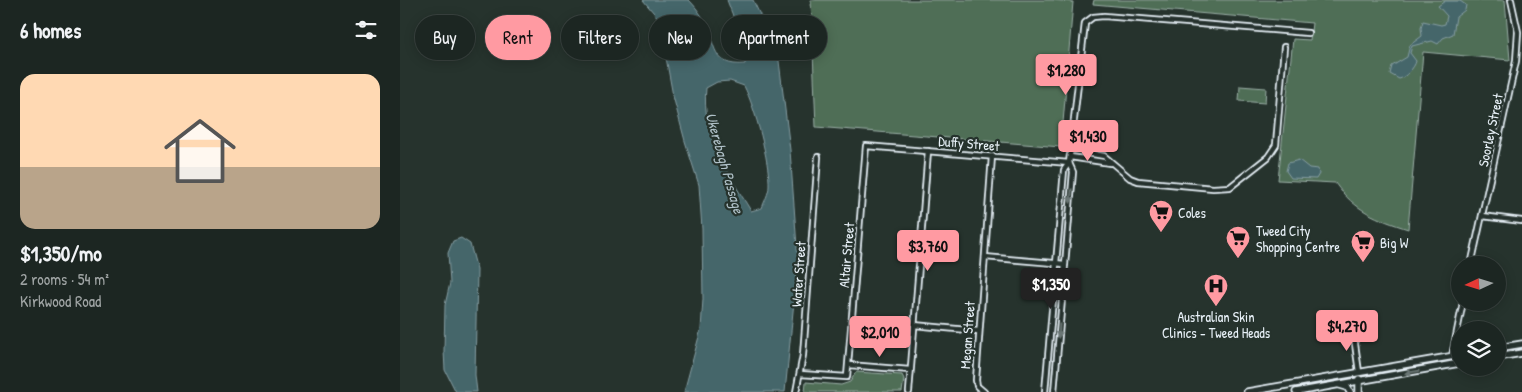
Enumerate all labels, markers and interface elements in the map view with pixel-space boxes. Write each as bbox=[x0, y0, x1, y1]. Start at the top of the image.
chip: Buy bbox=[415, 15, 475, 60]
chip: Rent bbox=[485, 15, 551, 60]
chip: Filters bbox=[561, 15, 639, 60]
chip: New bbox=[649, 15, 711, 60]
chip: Apartment bbox=[721, 15, 827, 60]
text: 6 homes bbox=[20, 16, 81, 45]
icon: filters bbox=[352, 16, 380, 44]
pin: $1,280 bbox=[1025, 54, 1107, 96]
text: $1,280 bbox=[1047, 59, 1085, 81]
street label: Soorley Street bbox=[1473, 92, 1508, 168]
icon: home bbox=[155, 106, 245, 196]
water label: Ukerebagh Passage bbox=[701, 110, 750, 217]
pin: $1,430 bbox=[1047, 120, 1129, 162]
text: $1,430 bbox=[1069, 125, 1107, 147]
street label: Duffy Street bbox=[938, 131, 1001, 156]
one-way arrow bbox=[1067, 188, 1075, 204]
supermarket icon: Coles bbox=[1148, 199, 1174, 233]
place label: Coles bbox=[1178, 203, 1206, 222]
place label: Tweed City Shopping Centre bbox=[1256, 221, 1341, 257]
street label: Altair Street bbox=[834, 222, 858, 288]
supermarket icon: Tweed City Shopping Centre bbox=[1225, 225, 1251, 259]
supermarket icon: Big W bbox=[1350, 229, 1376, 263]
pin: $3,760 bbox=[887, 230, 969, 272]
place label: Big W bbox=[1380, 233, 1409, 253]
text: $3,760 bbox=[908, 235, 948, 257]
text: $1,350/mo bbox=[20, 239, 102, 268]
street label: Water Street bbox=[786, 240, 810, 307]
north arrow bbox=[1451, 256, 1506, 311]
map controls bbox=[1451, 256, 1506, 376]
text: 2 rooms · 54 m² bbox=[20, 268, 109, 290]
pin: $1,350 bbox=[1010, 268, 1092, 310]
text: $1,350 bbox=[1032, 273, 1070, 295]
hospital icon: Australian Skin Clinics - Tweed Heads bbox=[1203, 273, 1229, 307]
text: Kirkwood Road bbox=[20, 290, 101, 312]
street label: Megan Street bbox=[955, 300, 980, 370]
place label: Australian Skin Clinics - Tweed Heads bbox=[1162, 307, 1270, 342]
pin: $4,270 bbox=[1306, 310, 1388, 352]
text: $4,270 bbox=[1327, 315, 1367, 337]
pin: $2,010 bbox=[839, 316, 921, 358]
text: $2,010 bbox=[861, 321, 899, 343]
button: layers bbox=[1451, 321, 1506, 376]
one-way arrow bbox=[1055, 323, 1063, 339]
one-way arrow bbox=[1404, 368, 1420, 376]

